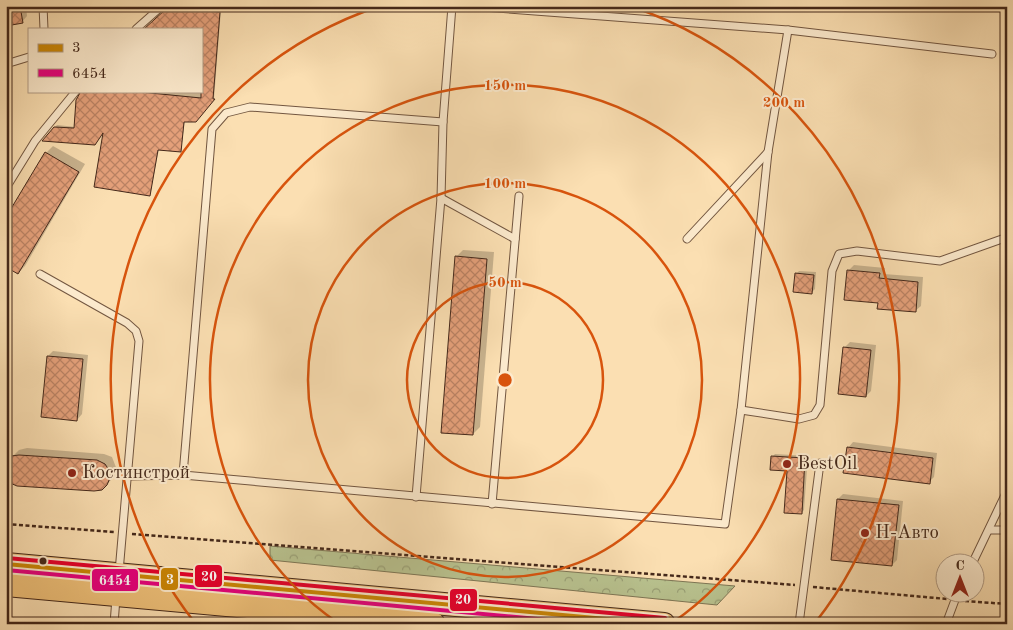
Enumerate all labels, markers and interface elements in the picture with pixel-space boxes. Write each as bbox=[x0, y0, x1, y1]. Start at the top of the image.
legend bbox=[28, 28, 202, 92]
text: 3 bbox=[72, 41, 81, 56]
text: 6454 bbox=[72, 67, 107, 82]
text: 150 m bbox=[484, 79, 526, 94]
text: 200 m bbox=[763, 96, 805, 111]
text: 100 m bbox=[484, 177, 526, 192]
text: 50 m bbox=[488, 276, 522, 291]
centre of rings bbox=[496, 371, 514, 389]
place label: BestOil bbox=[797, 455, 857, 474]
marker: BestOil bbox=[781, 458, 793, 470]
place label: Костинстрой bbox=[82, 464, 190, 483]
marker: Костинстрой bbox=[66, 467, 78, 479]
place label: Н-Авто bbox=[875, 524, 939, 543]
marker: Н-Авто bbox=[859, 527, 871, 539]
north arrow bbox=[936, 552, 986, 602]
unlabelled marker bbox=[38, 556, 48, 566]
text: С bbox=[955, 559, 965, 573]
line badge: 20 bbox=[194, 564, 223, 588]
line badge: 3 bbox=[160, 567, 179, 591]
line badge: 6454 bbox=[91, 568, 139, 592]
text: 20 bbox=[201, 570, 217, 584]
text: 3 bbox=[166, 573, 174, 587]
text: 6454 bbox=[99, 574, 131, 588]
line badge: 20 bbox=[449, 588, 478, 612]
text: 20 bbox=[455, 593, 471, 607]

